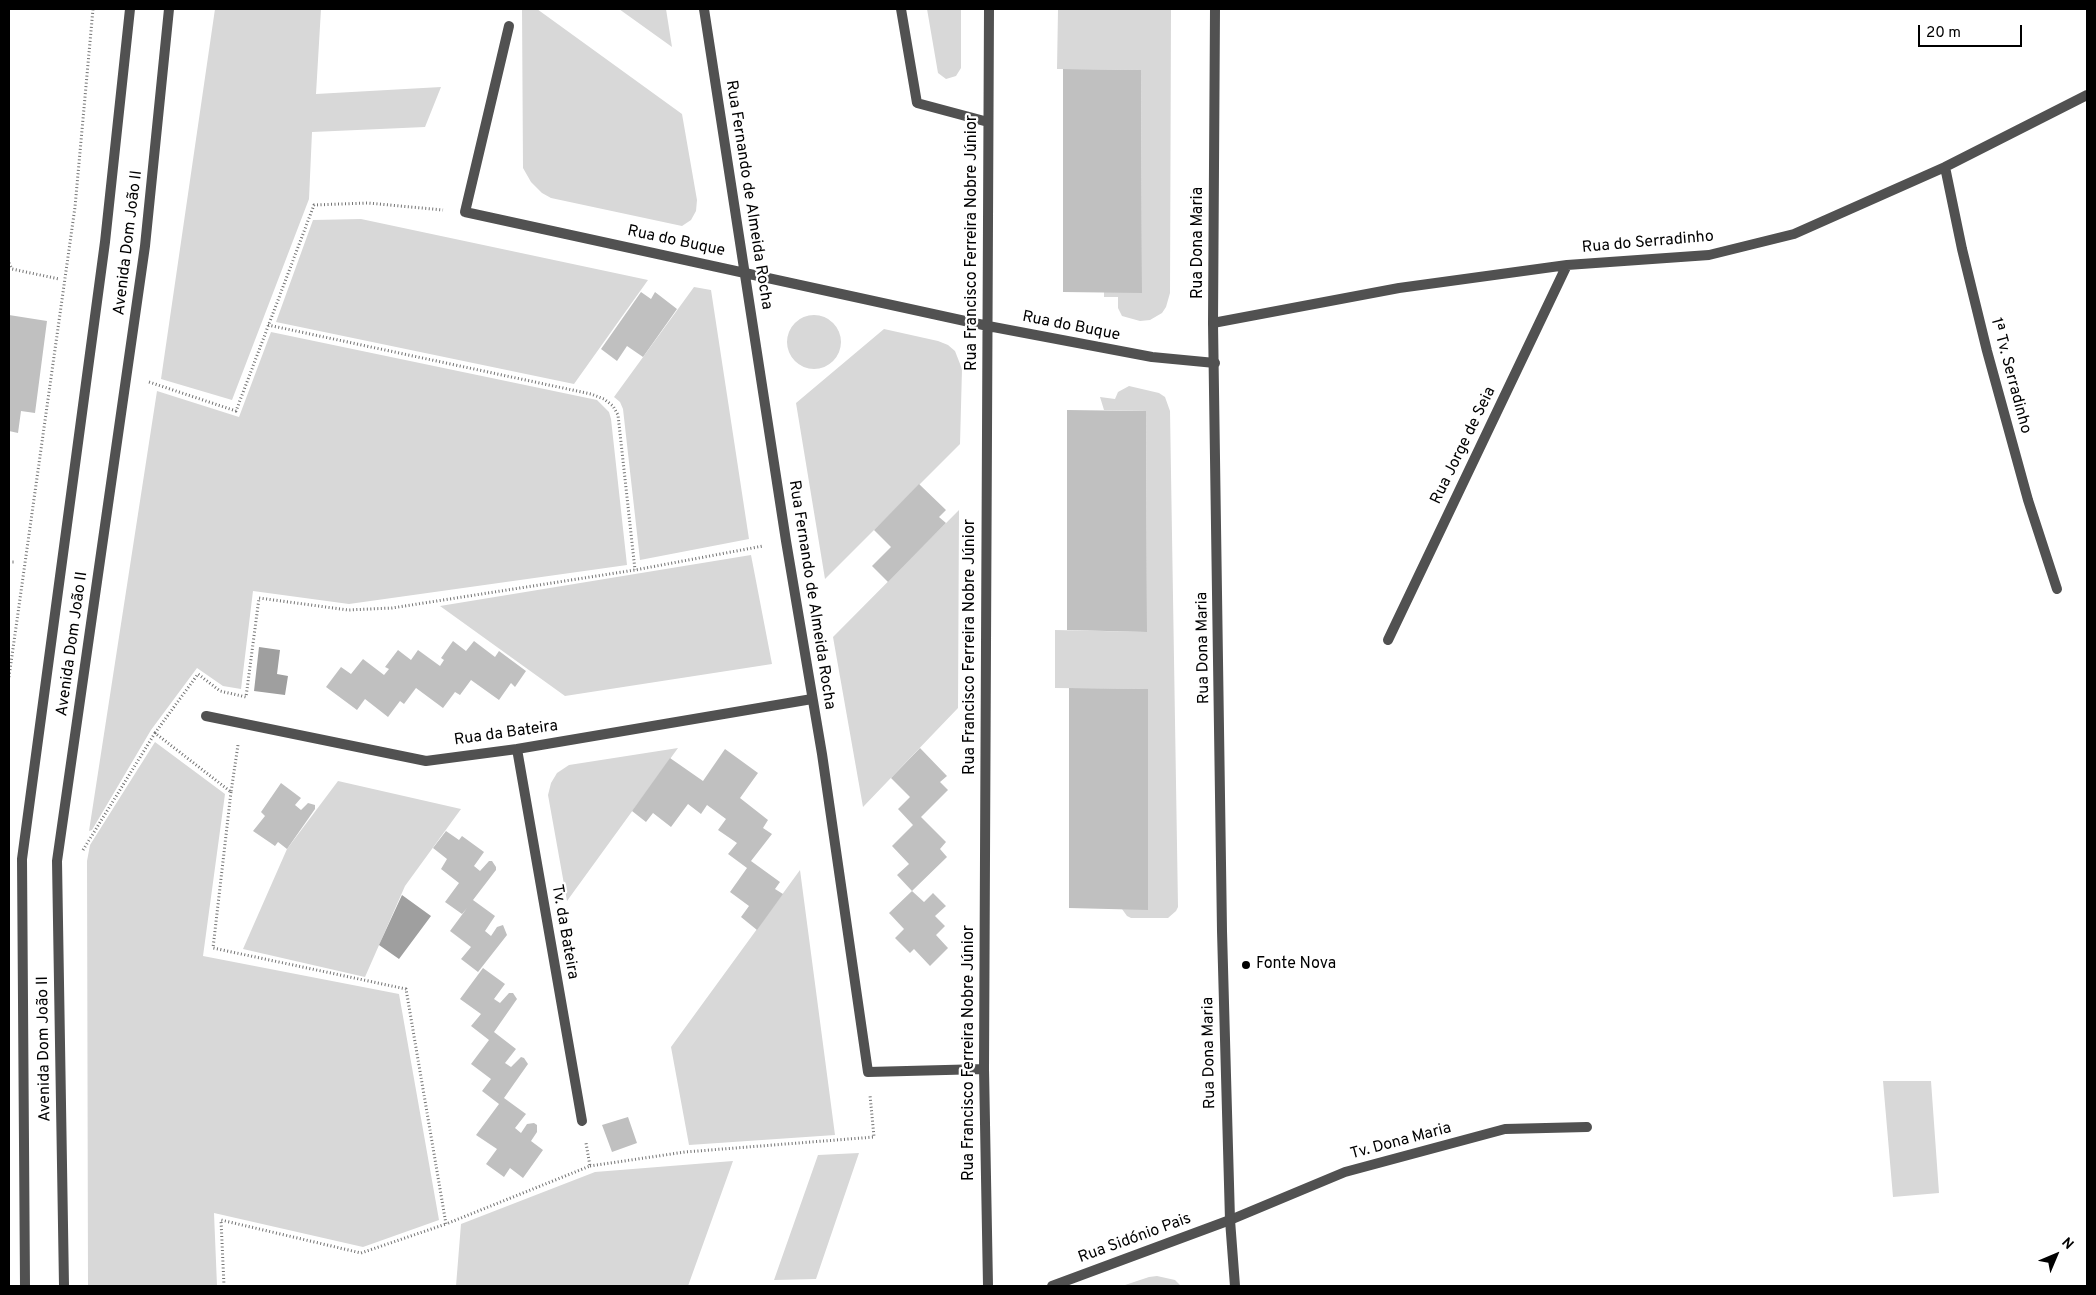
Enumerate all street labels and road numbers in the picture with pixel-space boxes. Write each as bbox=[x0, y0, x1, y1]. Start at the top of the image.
street label: Rua Fernando de Almeida Rocha bbox=[720, 79, 776, 311]
street label: Rua Francisco Ferreira Nobre Júnior bbox=[963, 115, 983, 371]
street label: Avenida Dom João II bbox=[111, 169, 147, 317]
street label: Rua Dona Maria bbox=[1189, 187, 1209, 299]
street label: Rua do Buque bbox=[625, 222, 727, 262]
street label: Rua do Serradinho bbox=[1581, 228, 1715, 258]
street label: Rua do Buque bbox=[1020, 308, 1122, 346]
street label: 1ª Tv. Serradinho bbox=[1985, 316, 2035, 436]
street label: Rua Jorge de Seia bbox=[1427, 384, 1501, 508]
street label: Rua Fernando de Almeida Rocha bbox=[783, 479, 839, 711]
street label: Rua Francisco Ferreira Nobre Júnior bbox=[961, 519, 981, 775]
street label: Avenida Dom João II bbox=[53, 570, 93, 718]
street label: Rua Dona Maria bbox=[1193, 592, 1215, 704]
street label: Rua da Bateira bbox=[453, 717, 559, 751]
street label: Tv. da Bateira bbox=[546, 883, 582, 981]
street label: Rua Francisco Ferreira Nobre Júnior bbox=[960, 925, 980, 1181]
street label: Avenida Dom João II bbox=[34, 976, 56, 1122]
street label: Rua Dona Maria bbox=[1199, 997, 1221, 1109]
street label: Tv. Dona Maria bbox=[1348, 1119, 1454, 1165]
street label: Rua Sidónio Pais bbox=[1076, 1210, 1194, 1268]

